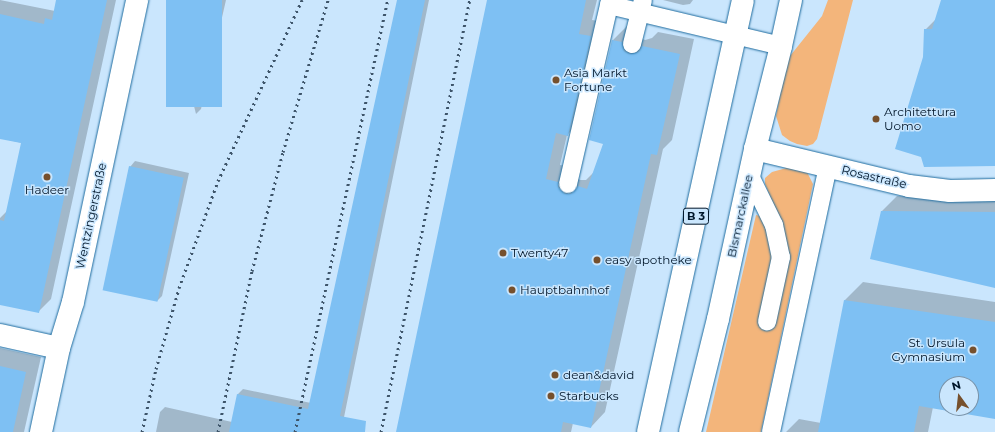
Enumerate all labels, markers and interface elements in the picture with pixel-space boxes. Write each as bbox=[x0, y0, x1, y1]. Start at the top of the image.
place label: Asia Markt Fortune bbox=[564, 66, 627, 94]
marker: Asia Markt Fortune bbox=[551, 75, 561, 85]
place label: Architettura Uomo bbox=[884, 105, 956, 133]
marker: Architettura Uomo bbox=[871, 114, 881, 124]
street label: Wentzingerstraße bbox=[73, 162, 109, 270]
street label: Rosastraße bbox=[840, 163, 908, 191]
marker: Hadeer bbox=[42, 172, 52, 182]
street label: Bismarckallee bbox=[724, 173, 756, 259]
place label: Hadeer bbox=[25, 183, 69, 197]
road number: B 3 bbox=[682, 207, 710, 225]
place label: Twenty47 bbox=[511, 246, 568, 260]
marker: Twenty47 bbox=[498, 248, 508, 258]
place label: easy apotheke bbox=[605, 253, 692, 267]
marker: easy apotheke bbox=[592, 255, 602, 265]
place label: Hauptbahnhof bbox=[520, 283, 609, 297]
marker: Hauptbahnhof bbox=[507, 285, 517, 295]
place label: St. Ursula Gymnasium bbox=[891, 336, 965, 364]
marker: St. Ursula Gymnasium bbox=[968, 345, 978, 355]
place label: dean&david bbox=[563, 368, 634, 382]
marker: dean&david bbox=[550, 370, 560, 380]
north arrow bbox=[939, 376, 979, 416]
text: N bbox=[950, 377, 962, 393]
place label: Starbucks bbox=[559, 389, 619, 403]
marker: Starbucks bbox=[546, 391, 556, 401]

